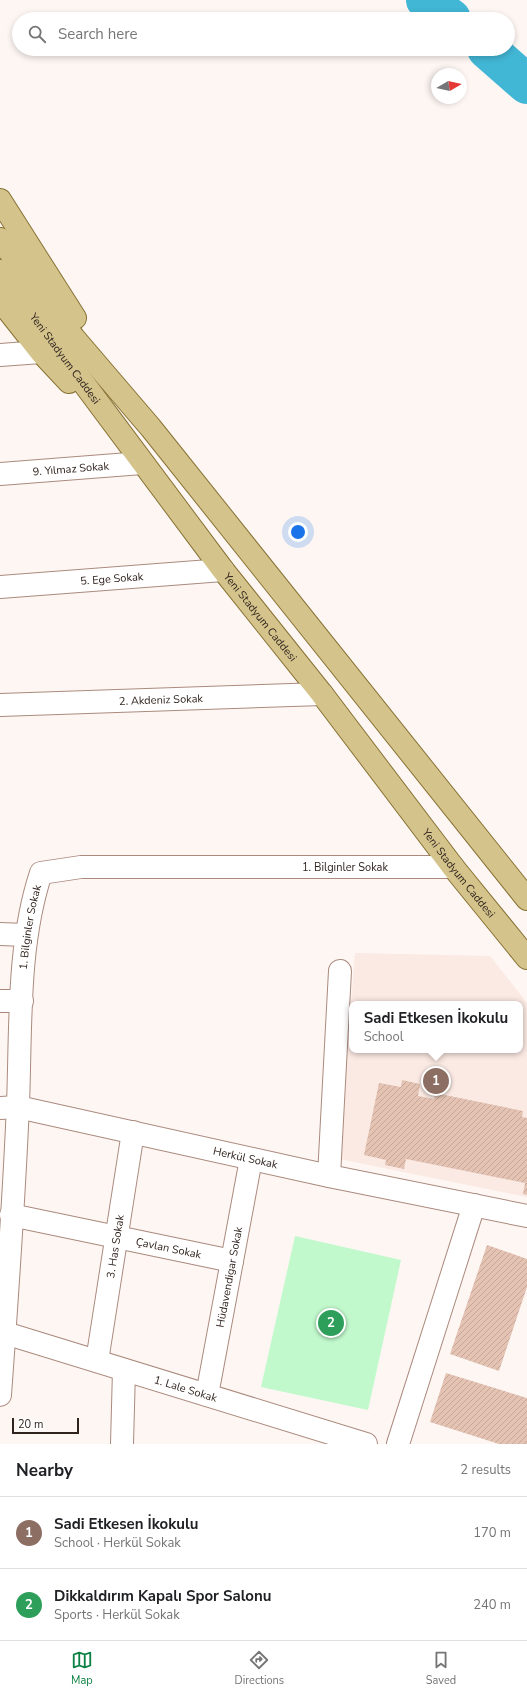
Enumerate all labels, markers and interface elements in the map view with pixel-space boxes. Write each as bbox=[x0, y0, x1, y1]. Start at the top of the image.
search box bbox=[12, 12, 515, 56]
icon: search bbox=[26, 23, 48, 45]
text: Search here bbox=[58, 24, 138, 44]
north arrow bbox=[431, 68, 467, 104]
street label: Yeni Stadyum Caddesi bbox=[25, 309, 104, 407]
street label: 9. Yılmaz Sokak bbox=[32, 459, 110, 479]
your location bbox=[288, 522, 308, 542]
street label: 5. Ege Sokak bbox=[80, 569, 144, 589]
street label: Yeni Stadyum Caddesi bbox=[219, 569, 300, 665]
street label: 2. Akdeniz Sokak bbox=[119, 691, 204, 709]
street label: Yeni Stadyum Caddesi bbox=[418, 825, 498, 921]
street label: 1. Bilginler Sokak bbox=[302, 860, 388, 875]
street label: 1. Bilginler Sokak bbox=[16, 883, 45, 970]
popup bbox=[349, 1001, 523, 1053]
text: Sadi Etkesen İkokulu bbox=[364, 1008, 508, 1028]
text: School bbox=[364, 1028, 403, 1046]
pin: 1 bbox=[423, 1066, 449, 1096]
street label: Herkül Sokak bbox=[212, 1144, 279, 1172]
street label: 3. Has Sokak bbox=[103, 1213, 128, 1279]
street label: Hüdavendigar Sokak bbox=[213, 1225, 246, 1329]
street label: Çavlan Sokak bbox=[134, 1234, 203, 1263]
pin: 2 bbox=[318, 1308, 344, 1338]
street label: 1. Lale Sokak bbox=[152, 1372, 219, 1406]
scale bar bbox=[12, 1416, 79, 1435]
text: 20 m bbox=[18, 1417, 43, 1432]
text: Nearby bbox=[16, 1459, 73, 1482]
text: 2 results bbox=[460, 1461, 511, 1479]
text: Sadi Etkesen İkokulu bbox=[54, 1514, 198, 1534]
text: 1 bbox=[25, 1524, 33, 1542]
text: 170 m bbox=[473, 1524, 511, 1542]
text: School · Herkül Sokak bbox=[54, 1534, 181, 1552]
text: Dikkaldırım Kapalı Spor Salonu bbox=[54, 1586, 271, 1606]
text: 2 bbox=[25, 1596, 33, 1614]
text: 240 m bbox=[473, 1596, 511, 1614]
text: Sports · Herkül Sokak bbox=[54, 1606, 180, 1624]
tab: Map bbox=[71, 1649, 93, 1688]
tab: Directions bbox=[235, 1649, 284, 1688]
tab: Saved bbox=[426, 1649, 456, 1688]

